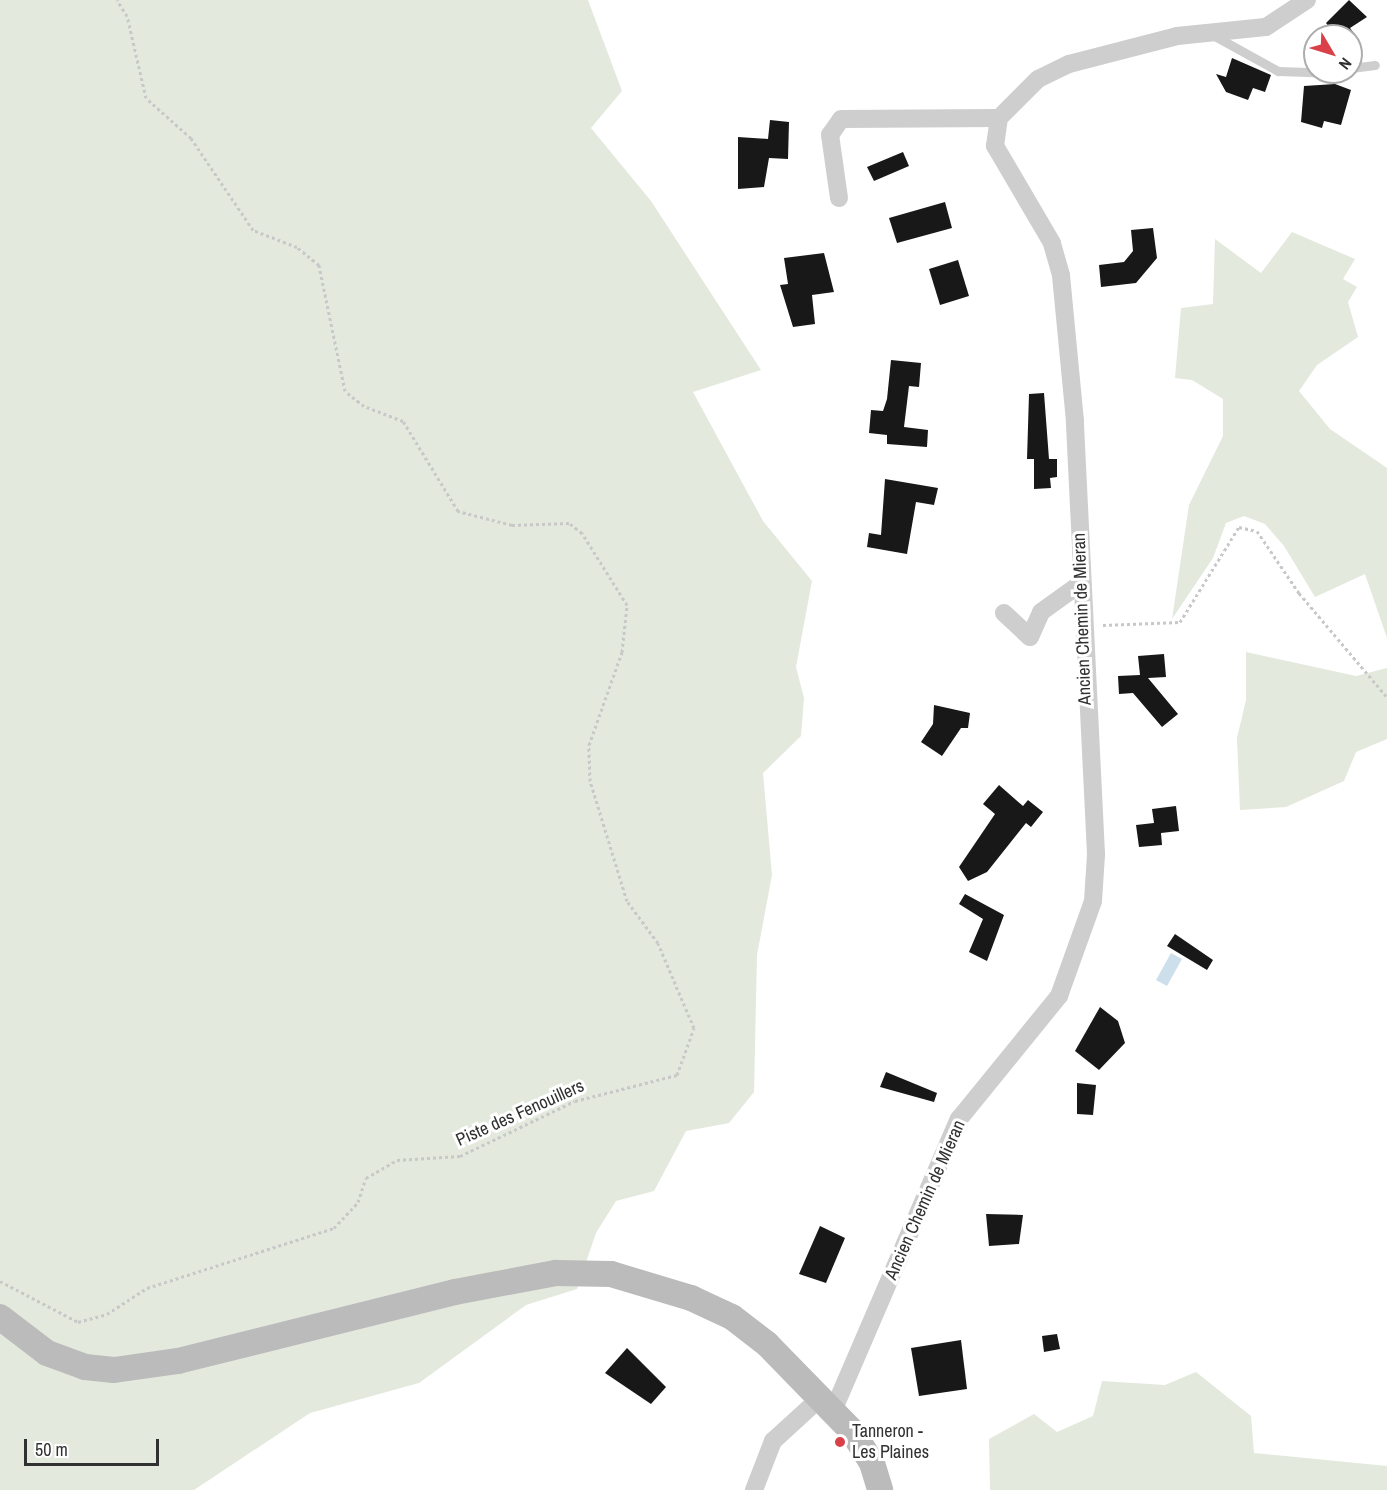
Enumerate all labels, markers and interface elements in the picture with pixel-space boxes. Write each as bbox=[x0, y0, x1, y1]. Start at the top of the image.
north arrow bbox=[1303, 24, 1363, 84]
text: N bbox=[1334, 53, 1357, 74]
street label: Ancien Chemin de Mieran bbox=[1068, 533, 1096, 705]
street label: Piste des Fenouillers bbox=[453, 1075, 587, 1151]
street label: Ancien Chemin de Mieran bbox=[880, 1117, 970, 1283]
place label: Tanneron - Les Plaines bbox=[852, 1421, 929, 1464]
scale bar bbox=[27, 1427, 162, 1465]
marker: Tanneron - Les Plaines bbox=[833, 1435, 847, 1449]
text: 50 m bbox=[35, 1437, 68, 1462]

